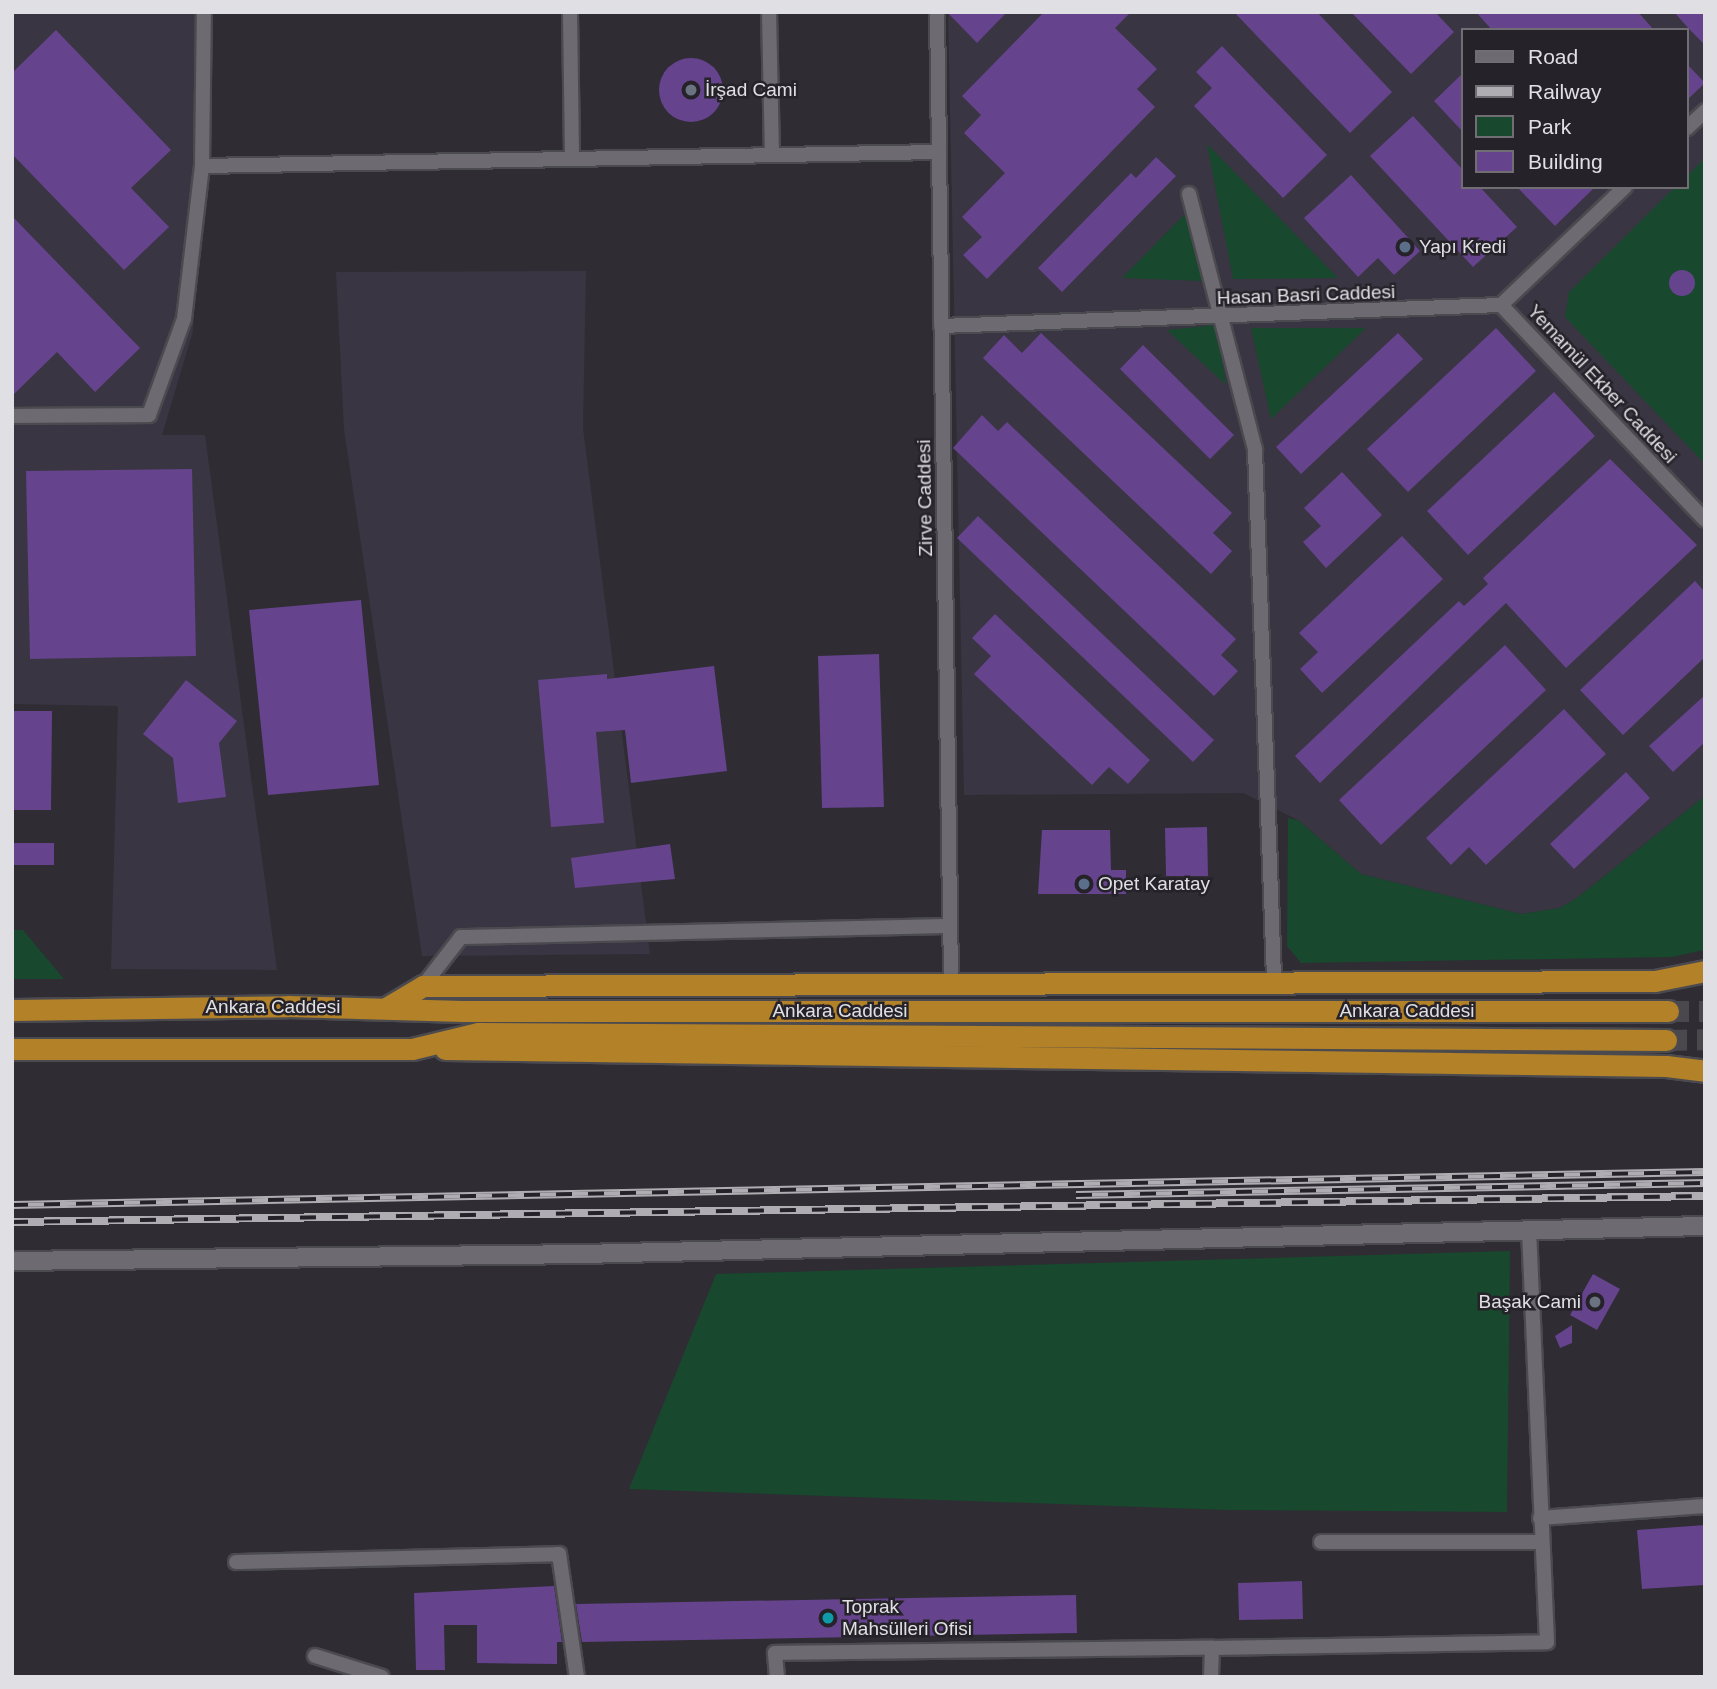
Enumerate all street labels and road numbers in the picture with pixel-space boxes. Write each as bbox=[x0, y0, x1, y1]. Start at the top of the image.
street label: Hasan Basri Caddesi bbox=[1216, 280, 1396, 310]
street label: Yemamül Ekber Caddesi bbox=[1523, 300, 1681, 468]
street label: Zirve Caddesi bbox=[913, 439, 937, 557]
street label: Ankara Caddesi bbox=[205, 996, 341, 1018]
street label: Ankara Caddesi bbox=[772, 1000, 908, 1022]
street label: Ankara Caddesi bbox=[1339, 1000, 1475, 1022]

